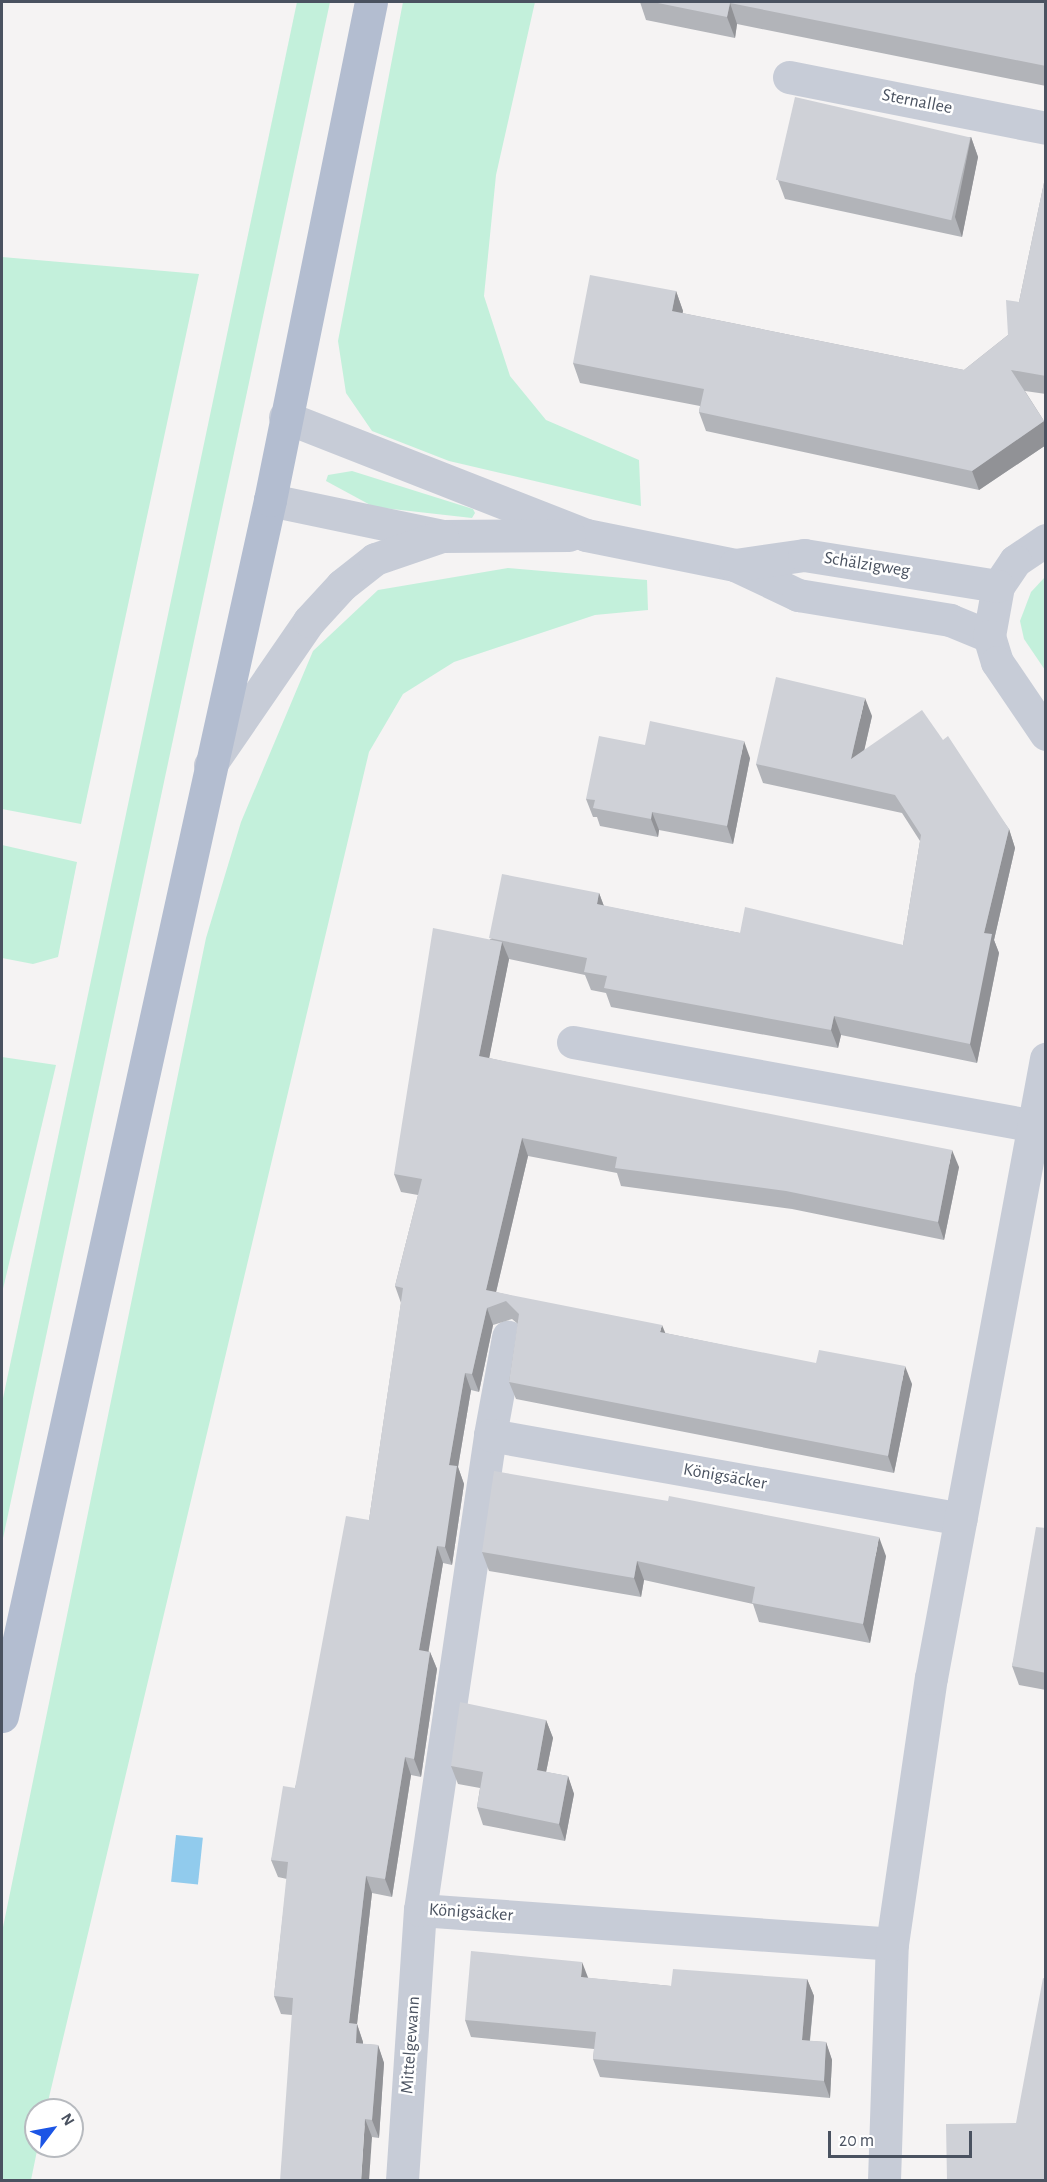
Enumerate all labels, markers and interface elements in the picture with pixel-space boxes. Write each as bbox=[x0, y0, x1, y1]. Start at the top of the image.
street label: Sternallee bbox=[880, 85, 954, 119]
street label: Schälzigweg bbox=[823, 548, 911, 582]
street label: Königsäcker bbox=[682, 1459, 768, 1495]
street label: Königsäcker bbox=[428, 1899, 514, 1927]
street label: Mittelgewann bbox=[397, 1995, 425, 2095]
north arrow bbox=[24, 2098, 84, 2158]
text: N bbox=[58, 2111, 77, 2128]
scale bar bbox=[831, 2119, 975, 2157]
text: 20 m bbox=[839, 2132, 874, 2150]

